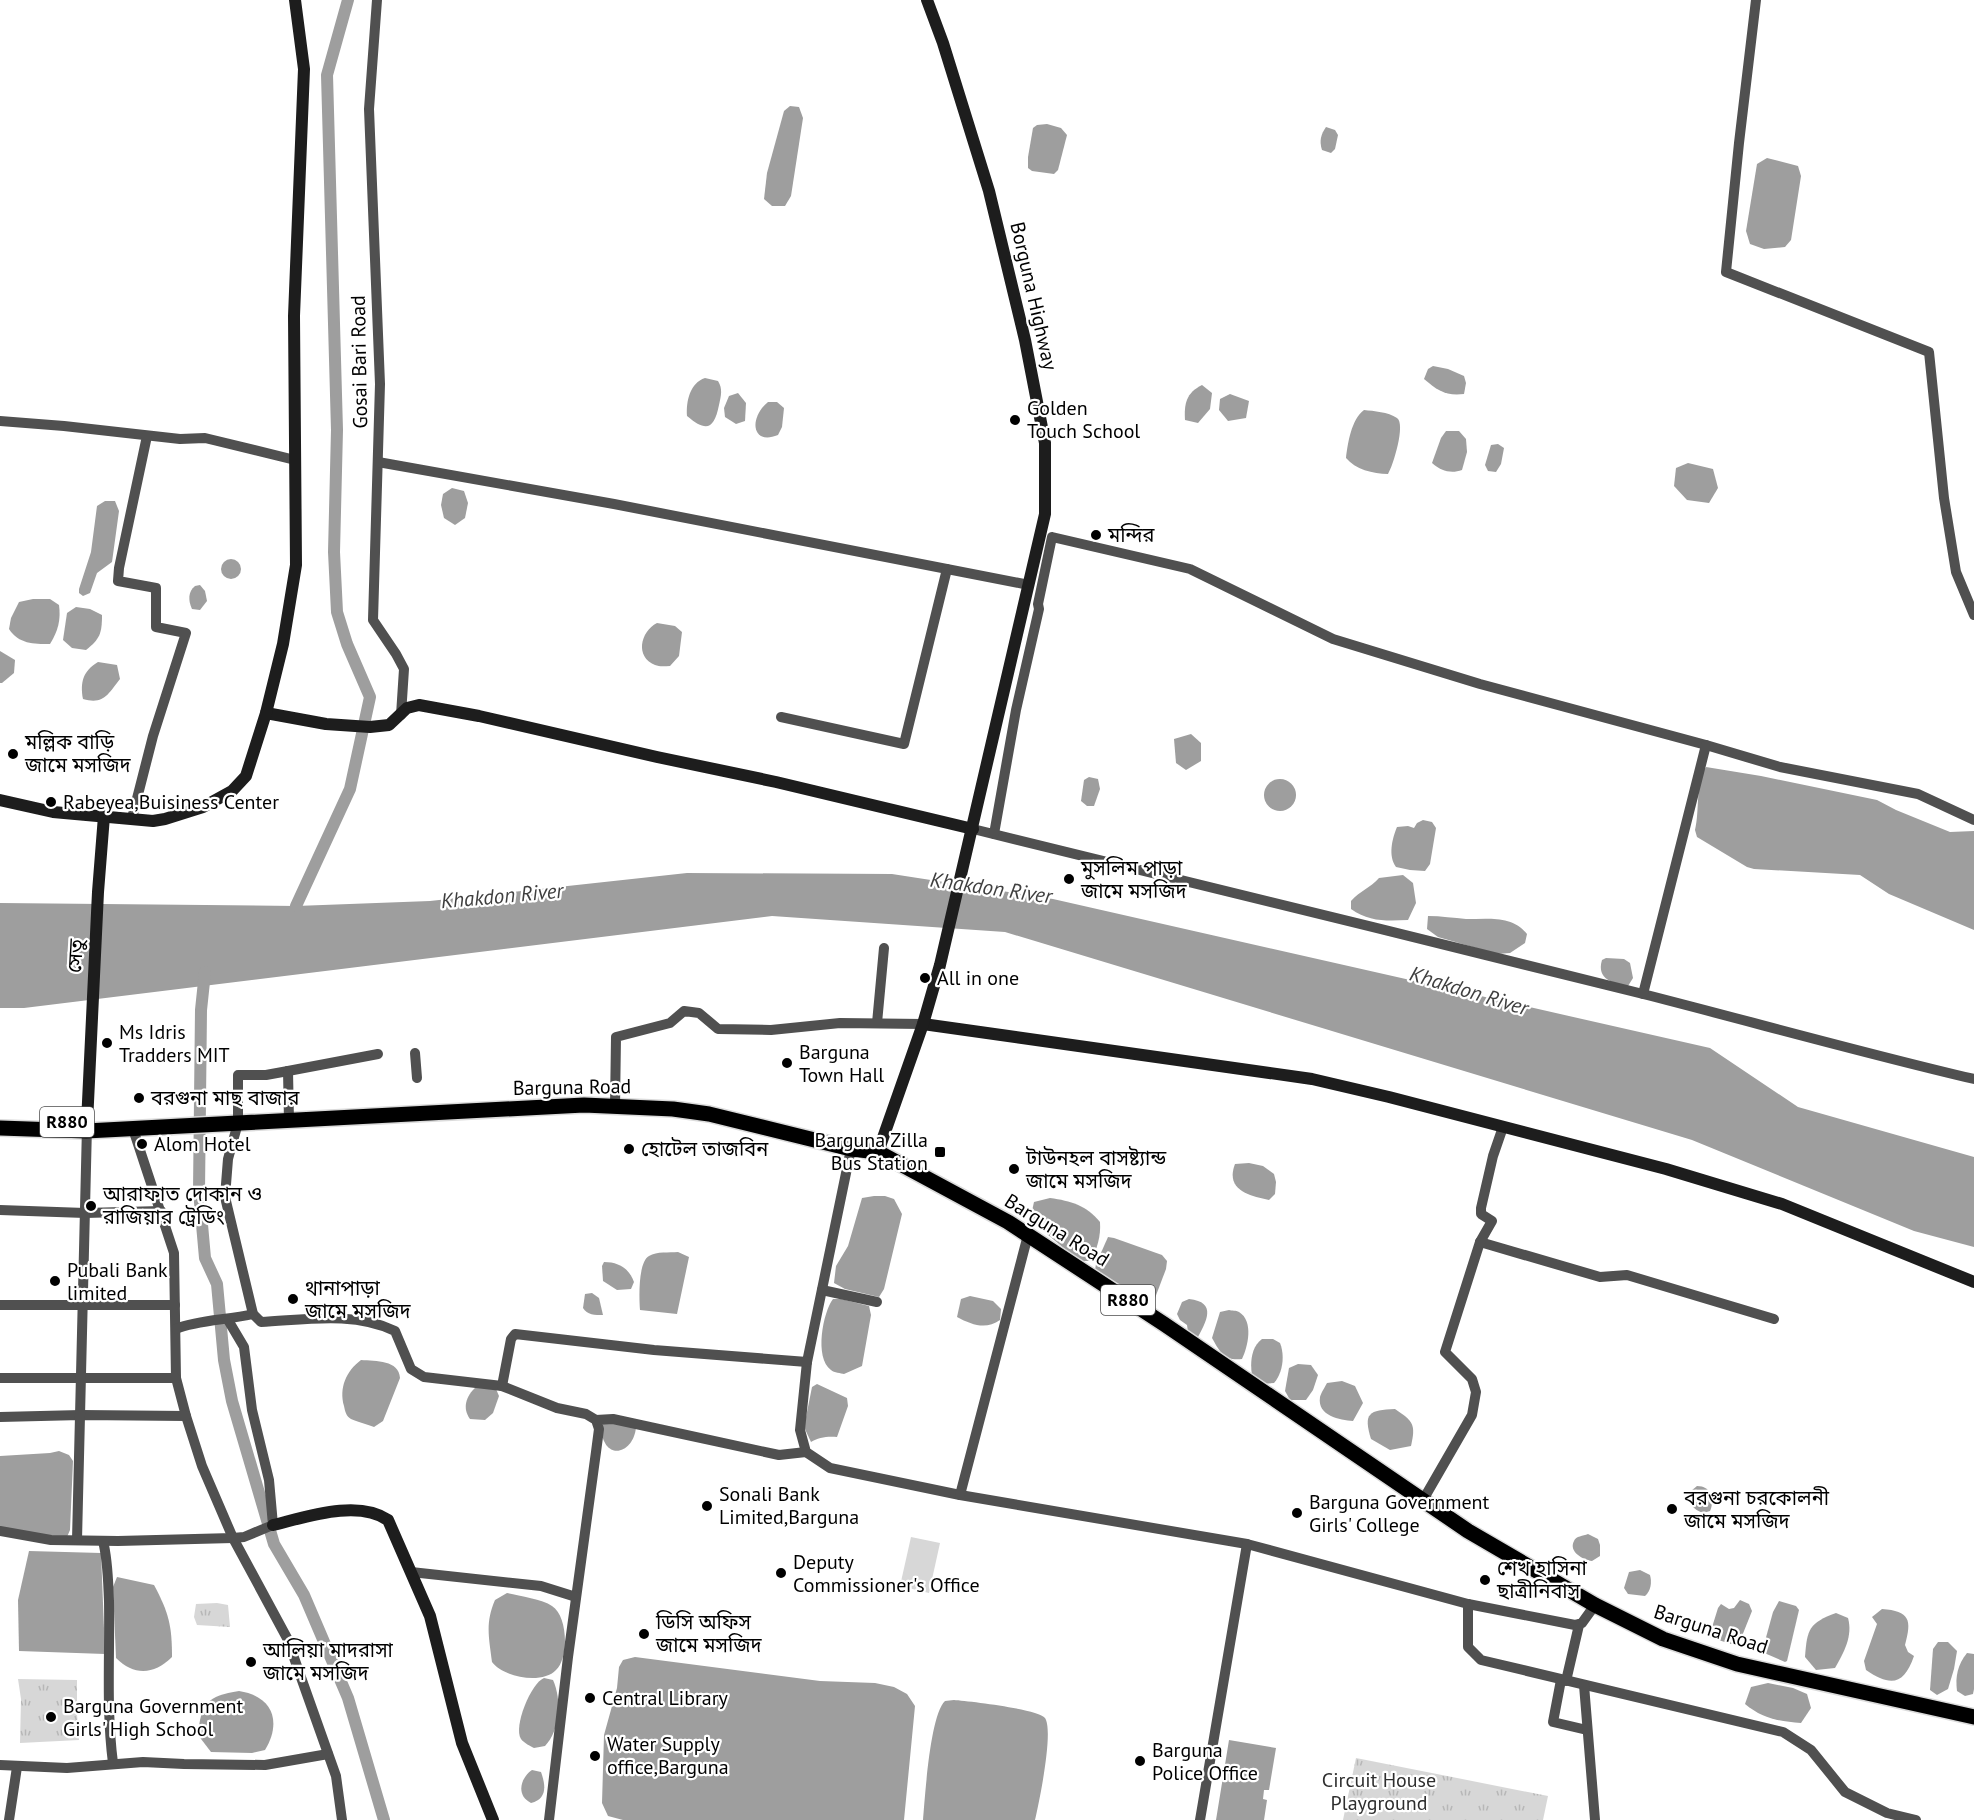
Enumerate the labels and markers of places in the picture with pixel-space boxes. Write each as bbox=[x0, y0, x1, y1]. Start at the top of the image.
place label: Golden Touch School bbox=[1027, 395, 1140, 444]
marker: Golden Touch School bbox=[1008, 413, 1022, 427]
place label: মন্দির bbox=[1107, 522, 1156, 548]
marker: মন্দির bbox=[1089, 528, 1103, 542]
place label: মল্লিক বাড়ি জামে মসজিদ bbox=[24, 729, 132, 778]
marker: মল্লিক বাড়ি জামে মসজিদ bbox=[6, 747, 20, 761]
place label: Rabeyea,Buisiness Center bbox=[63, 789, 279, 815]
marker: Rabeyea,Buisiness Center bbox=[44, 795, 58, 809]
place label: মুসলিম পাড়া জামে মসজিদ bbox=[1080, 855, 1188, 904]
marker: মুসলিম পাড়া জামে মসজিদ bbox=[1062, 872, 1076, 886]
place label: All in one bbox=[937, 965, 1019, 991]
marker: All in one bbox=[918, 971, 932, 985]
place label: Ms Idris Tradders MIT bbox=[119, 1019, 230, 1068]
marker: Ms Idris Tradders MIT bbox=[100, 1036, 114, 1050]
place label: Barguna Town Hall bbox=[799, 1039, 884, 1088]
marker: Barguna Town Hall bbox=[780, 1056, 794, 1070]
place label: বরগুনা মাছ বাজার bbox=[150, 1085, 301, 1111]
marker: বরগুনা মাছ বাজার bbox=[132, 1091, 146, 1105]
place label: Barguna Zilla Bus Station bbox=[814, 1127, 928, 1176]
place label: Alom Hotel bbox=[154, 1131, 251, 1157]
place label: হোটেল তাজবিন bbox=[641, 1136, 769, 1162]
marker: Alom Hotel bbox=[135, 1137, 149, 1151]
marker: হোটেল তাজবিন bbox=[622, 1142, 636, 1156]
marker: Barguna Zilla Bus Station bbox=[933, 1145, 947, 1159]
place label: টাউনহল বাসষ্ট্যান্ড জামে মসজিদ bbox=[1025, 1145, 1167, 1194]
marker: টাউনহল বাসষ্ট্যান্ড জামে মসজিদ bbox=[1007, 1162, 1021, 1176]
place label: আরাফাত দোকান ও রাজিয়ার ট্রেডিং bbox=[102, 1181, 262, 1230]
marker: আরাফাত দোকান ও রাজিয়ার ট্রেডিং bbox=[84, 1199, 98, 1213]
place label: Pubali Bank limited bbox=[67, 1257, 168, 1306]
marker: Pubali Bank limited bbox=[48, 1274, 62, 1288]
place label: থানাপাড়া জামে মসজিদ bbox=[304, 1275, 412, 1324]
marker: থানাপাড়া জামে মসজিদ bbox=[286, 1292, 300, 1306]
place label: Sonali Bank Limited,Barguna bbox=[719, 1481, 859, 1530]
place label: বরগুনা চরকোলনী জামে মসজিদ bbox=[1683, 1485, 1830, 1534]
place label: Barguna Government Girls' College bbox=[1309, 1489, 1489, 1538]
marker: Sonali Bank Limited,Barguna bbox=[700, 1499, 714, 1513]
marker: বরগুনা চরকোলনী জামে মসজিদ bbox=[1665, 1502, 1679, 1516]
marker: Barguna Government Girls' College bbox=[1290, 1506, 1304, 1520]
place label: Deputy Commissioner's Office bbox=[793, 1549, 980, 1598]
place label: শেখ হাসিনা ছাত্রীনিবাস bbox=[1496, 1555, 1587, 1604]
marker: Deputy Commissioner's Office bbox=[774, 1566, 788, 1580]
marker: শেখ হাসিনা ছাত্রীনিবাস bbox=[1478, 1573, 1492, 1587]
place label: ডিসি অফিস জামে মসজিদ bbox=[655, 1609, 763, 1658]
marker: ডিসি অফিস জামে মসজিদ bbox=[637, 1627, 651, 1641]
place label: আলিয়া মাদরাসা জামে মসজিদ bbox=[262, 1637, 394, 1686]
marker: আলিয়া মাদরাসা জামে মসজিদ bbox=[244, 1655, 258, 1669]
place label: Central Library bbox=[602, 1685, 729, 1711]
marker: Central Library bbox=[583, 1691, 597, 1705]
place label: Barguna Government Girls' High School bbox=[63, 1693, 243, 1742]
marker: Barguna Government Girls' High School bbox=[44, 1710, 58, 1724]
place label: Water Supply office,Barguna bbox=[607, 1731, 729, 1780]
place label: Barguna Police Office bbox=[1152, 1737, 1258, 1786]
marker: Water Supply office,Barguna bbox=[588, 1749, 602, 1763]
marker: Barguna Police Office bbox=[1133, 1754, 1147, 1768]

